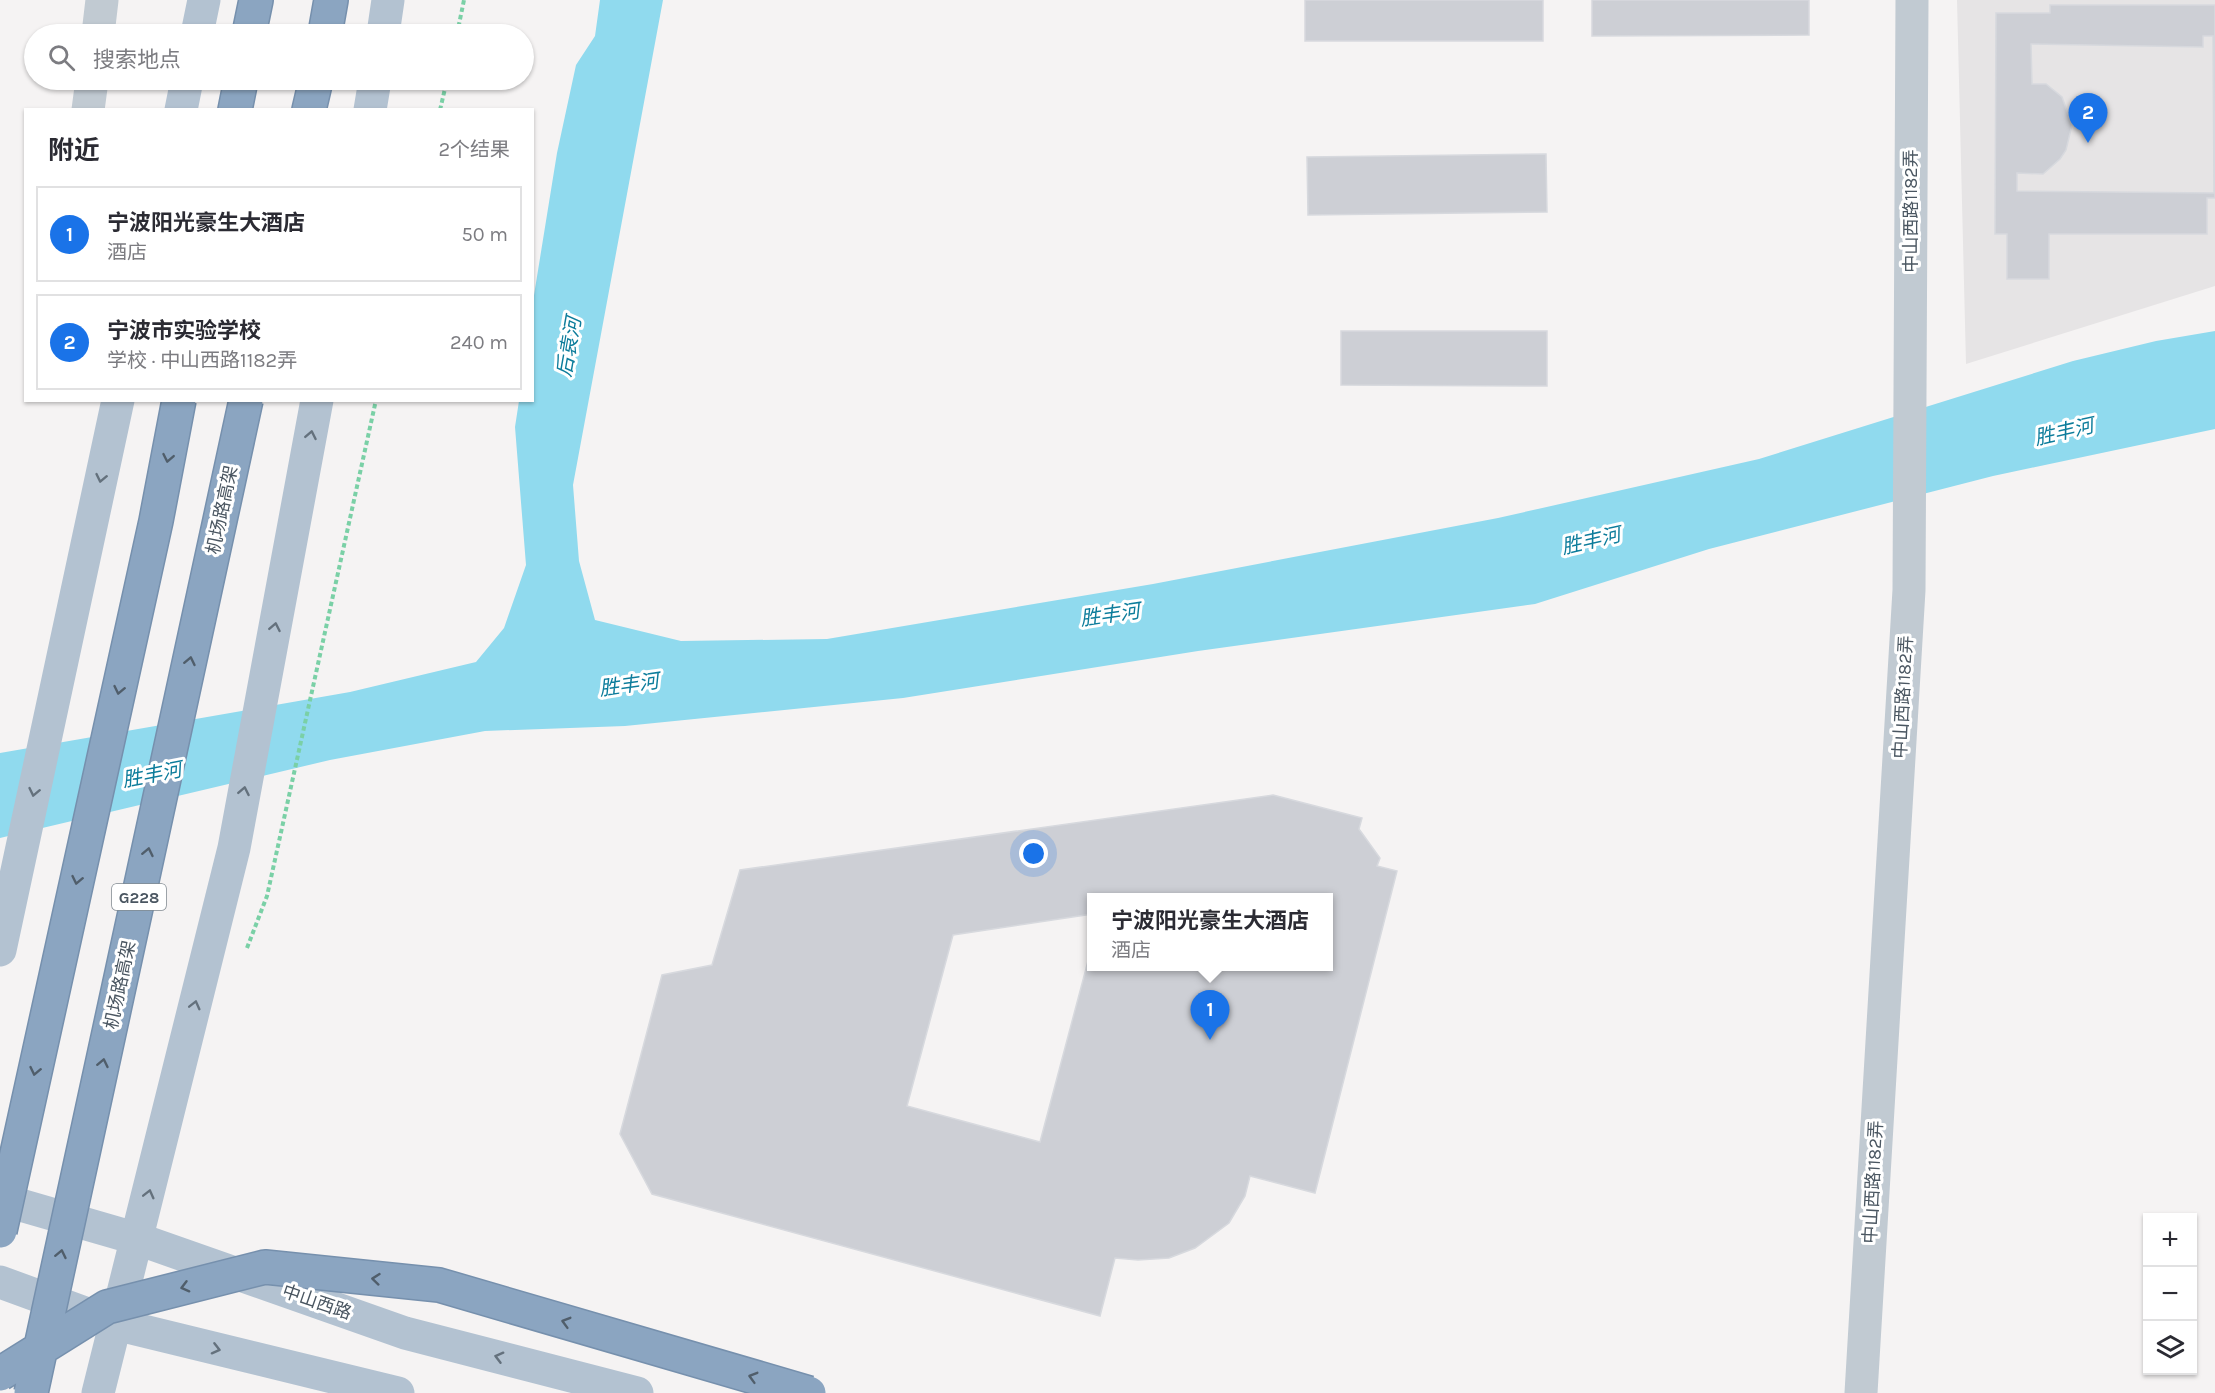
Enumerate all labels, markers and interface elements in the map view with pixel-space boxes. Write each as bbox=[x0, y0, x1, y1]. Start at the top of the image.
search box bbox=[24, 24, 534, 90]
icon: search bbox=[45, 41, 78, 74]
text: 搜索地点 bbox=[93, 47, 181, 73]
pin: 2 bbox=[2068, 94, 2108, 143]
text: 附近 bbox=[48, 135, 100, 166]
text: 2个结果 bbox=[438, 138, 510, 161]
street label: 中山西路1182弄 bbox=[1900, 149, 1922, 273]
text: 宁波阳光豪生大酒店 bbox=[107, 210, 305, 236]
text: 1 bbox=[66, 223, 73, 246]
text: 50 m bbox=[461, 223, 508, 246]
text: 酒店 bbox=[107, 241, 147, 264]
water label: 后袁河 bbox=[552, 312, 586, 379]
text: 宁波市实验学校 bbox=[107, 318, 261, 344]
text: 2 bbox=[63, 331, 76, 354]
text: 240 m bbox=[450, 331, 508, 354]
text: 学校 · 中山西路1182弄 bbox=[107, 349, 297, 372]
water label: 胜丰河 bbox=[2032, 413, 2100, 450]
one-way arrow bbox=[304, 430, 317, 440]
one-way arrow bbox=[162, 453, 175, 463]
street label: 机场路高架 bbox=[202, 464, 242, 556]
one-way arrow bbox=[96, 473, 109, 483]
water label: 胜丰河 bbox=[1559, 522, 1627, 559]
water label: 胜丰河 bbox=[1079, 599, 1145, 631]
one-way arrow bbox=[268, 622, 281, 632]
street label: 中山西路1182弄 bbox=[1889, 635, 1917, 759]
one-way arrow bbox=[182, 657, 195, 667]
water label: 胜丰河 bbox=[598, 669, 664, 701]
one-way arrow bbox=[113, 685, 126, 695]
water label: 胜丰河 bbox=[120, 757, 188, 792]
one-way arrow bbox=[28, 786, 41, 796]
one-way arrow bbox=[238, 786, 250, 795]
your location bbox=[1019, 839, 1048, 868]
one-way arrow bbox=[141, 847, 154, 857]
one-way arrow bbox=[71, 875, 84, 885]
road number: G228 bbox=[112, 884, 166, 910]
popup bbox=[1087, 893, 1333, 971]
text: 宁波阳光豪生大酒店 bbox=[1111, 908, 1309, 934]
street label: 机场路高架 bbox=[100, 939, 140, 1031]
text: 酒店 bbox=[1111, 939, 1151, 962]
pin: 1 bbox=[1190, 990, 1230, 1040]
one-way arrow bbox=[188, 1000, 201, 1010]
one-way arrow bbox=[95, 1058, 108, 1068]
one-way arrow bbox=[30, 1065, 43, 1075]
street label: 中山西路1182弄 bbox=[1859, 1120, 1887, 1244]
one-way arrow bbox=[142, 1189, 155, 1199]
map controls bbox=[2143, 1213, 2197, 1375]
button: + bbox=[2143, 1213, 2197, 1267]
one-way arrow bbox=[54, 1249, 67, 1259]
button: − bbox=[2143, 1267, 2197, 1321]
one-way arrow bbox=[372, 1273, 381, 1286]
one-way arrow bbox=[180, 1280, 190, 1293]
street label: 中山西路 bbox=[279, 1280, 355, 1324]
one-way arrow bbox=[561, 1317, 572, 1329]
button: layers bbox=[2143, 1321, 2197, 1375]
one-way arrow bbox=[211, 1341, 221, 1354]
one-way arrow bbox=[494, 1352, 504, 1365]
one-way arrow bbox=[748, 1372, 759, 1384]

